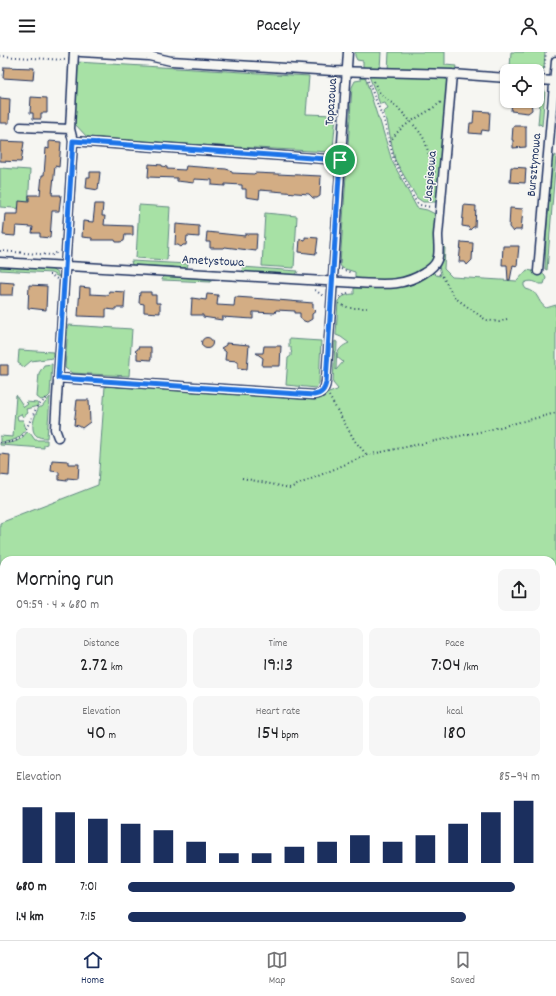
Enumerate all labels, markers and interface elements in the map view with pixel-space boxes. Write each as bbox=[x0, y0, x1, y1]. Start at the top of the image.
text: Pacely bbox=[256, 14, 300, 39]
icon: menu bbox=[16, 15, 38, 37]
icon: person bbox=[518, 15, 540, 37]
map controls bbox=[500, 64, 544, 108]
button: locate bbox=[500, 64, 544, 108]
street label: Topazowa bbox=[321, 77, 343, 126]
street label: Bursztynowa bbox=[523, 132, 547, 197]
pin bbox=[323, 143, 357, 177]
icon: arrive bbox=[329, 149, 351, 171]
street label: Jaspisowa bbox=[419, 149, 443, 202]
street label: Ametystowa bbox=[181, 251, 246, 273]
text: Morning run bbox=[16, 565, 114, 596]
button: share bbox=[498, 569, 540, 611]
text: 09:59 · 4 × 680 m bbox=[16, 596, 99, 615]
text: Distance bbox=[83, 636, 119, 652]
text: Time bbox=[269, 636, 287, 652]
text: Pace bbox=[445, 636, 464, 652]
text: 2.72 bbox=[80, 652, 108, 680]
text: 19:13 bbox=[263, 652, 293, 680]
text: 7:04 bbox=[431, 652, 461, 680]
text: km bbox=[108, 660, 123, 676]
text: /km bbox=[461, 660, 479, 676]
text: Elevation bbox=[82, 704, 120, 720]
text: Heart rate bbox=[256, 704, 300, 720]
text: kcal bbox=[446, 704, 463, 720]
text: 40 bbox=[87, 720, 106, 748]
text: 154 bbox=[257, 720, 279, 748]
text: 180 bbox=[443, 720, 466, 748]
text: m bbox=[106, 728, 116, 744]
text: bpm bbox=[279, 728, 299, 744]
text: Elevation bbox=[16, 768, 61, 787]
text: 85–94 m bbox=[499, 768, 540, 787]
text: 680 m bbox=[16, 878, 47, 897]
text: 7:01 bbox=[80, 878, 97, 897]
text: 1.4 km bbox=[16, 908, 44, 927]
text: 7:15 bbox=[80, 908, 96, 927]
tab: Home bbox=[81, 949, 104, 989]
tab: Map bbox=[266, 949, 288, 989]
tab: Saved bbox=[450, 949, 475, 989]

